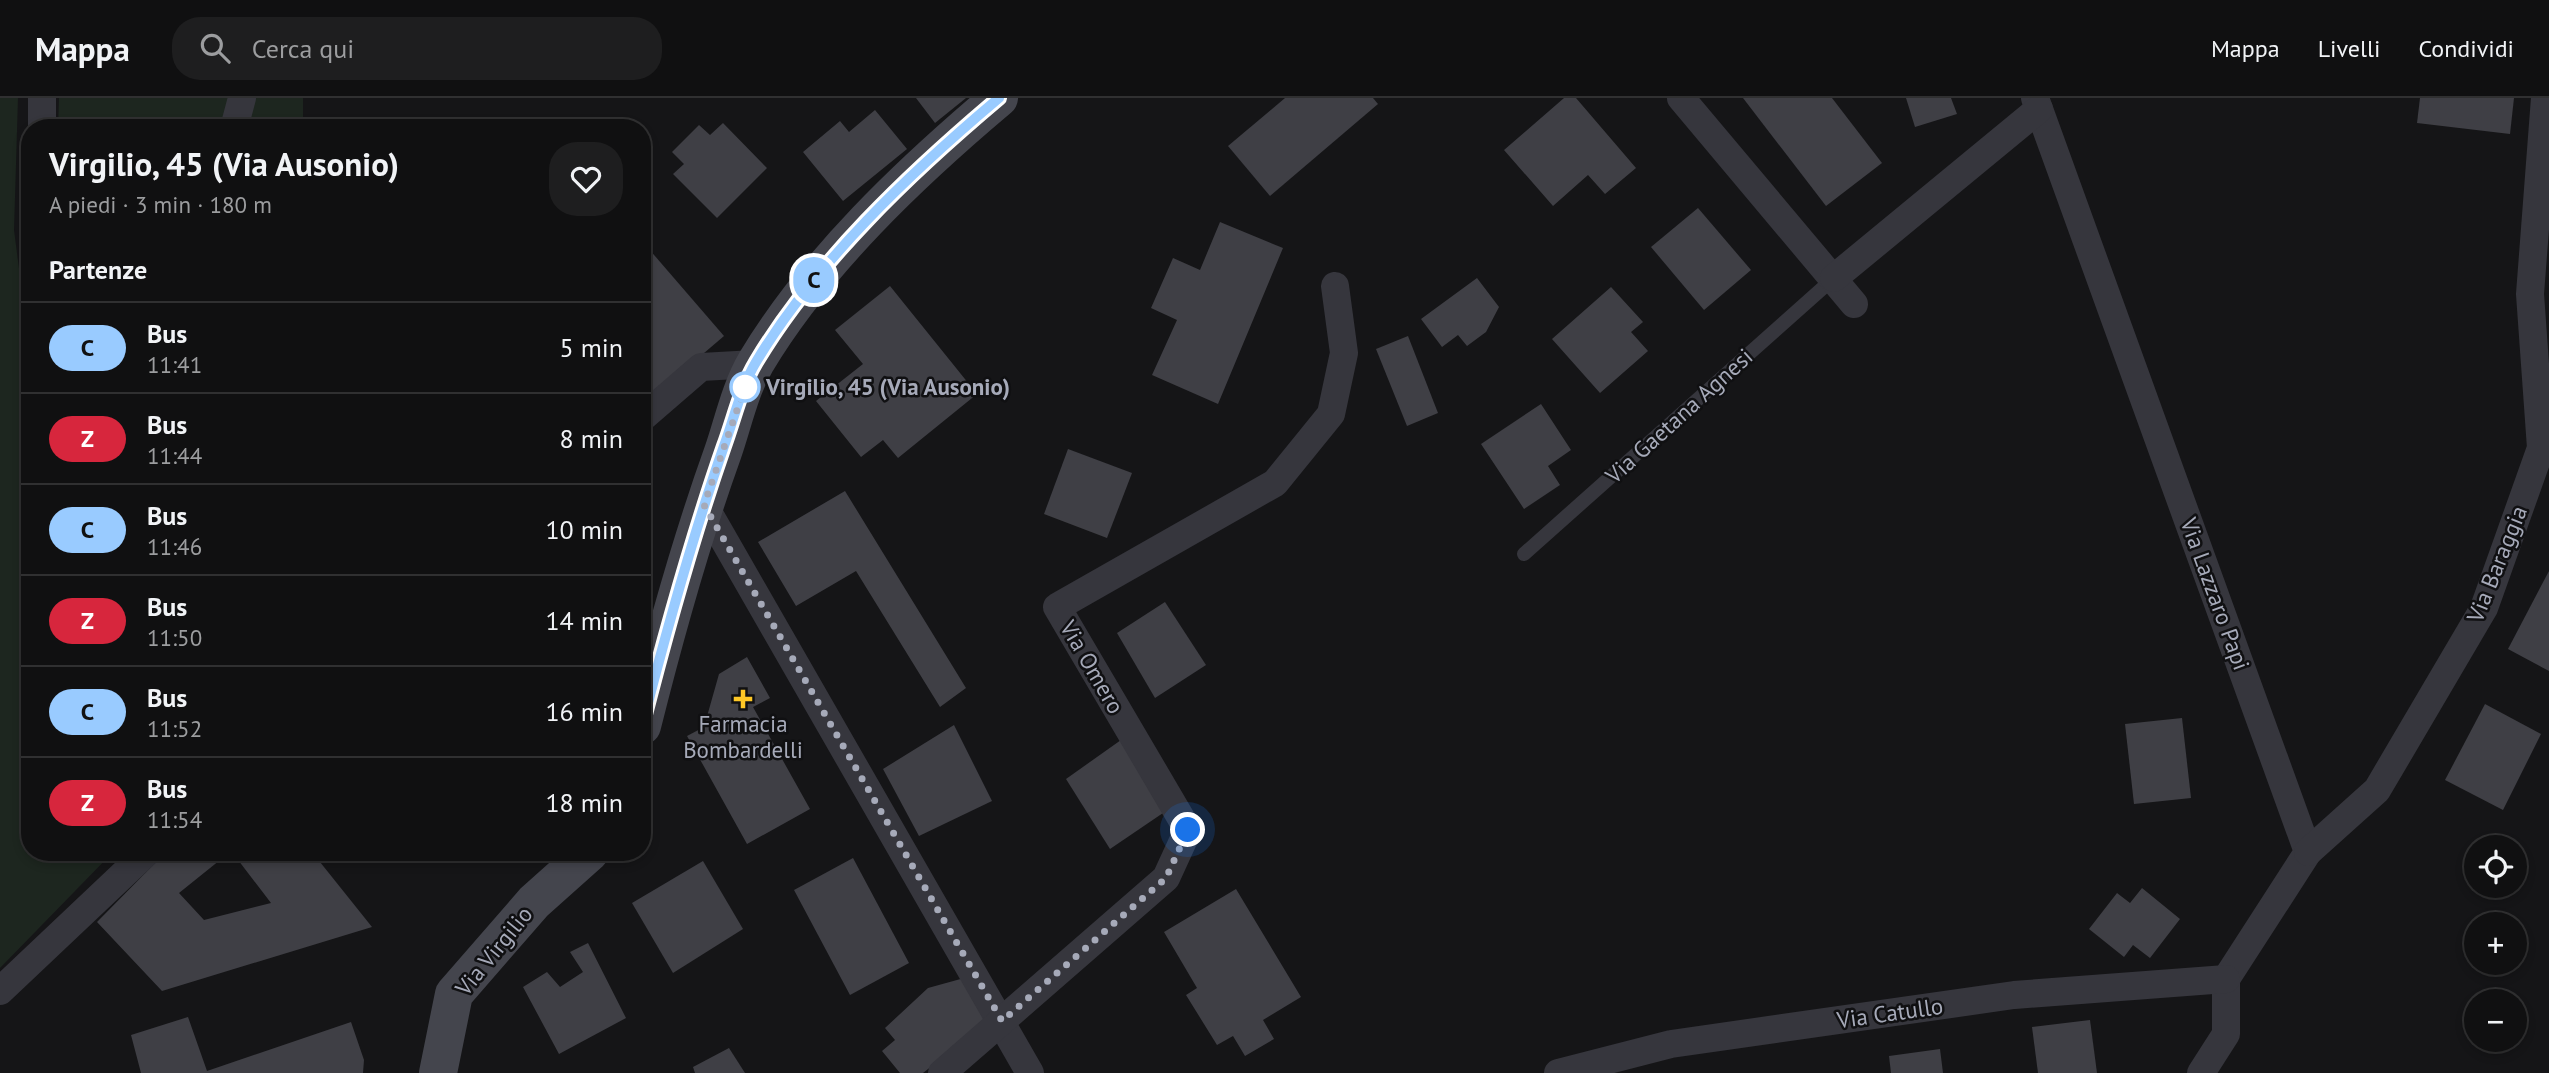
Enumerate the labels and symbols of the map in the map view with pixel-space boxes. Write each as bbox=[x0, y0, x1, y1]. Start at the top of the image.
line badge: C bbox=[791, 257, 837, 303]
street label: Via Gaetana Agnesi bbox=[1598, 342, 1758, 490]
marker: Virgilio, 45 (Via Ausonio) bbox=[730, 372, 760, 402]
place label: Virgilio, 45 (Via Ausonio) bbox=[765, 372, 1010, 401]
street label: Via Baraggia bbox=[2460, 501, 2533, 627]
street label: Via Lazzaro Papi bbox=[2174, 513, 2256, 674]
street label: Via Omero bbox=[1054, 614, 1131, 719]
marker: Farmacia Bombardelli bbox=[735, 691, 751, 707]
place label: Farmacia Bombardelli bbox=[683, 709, 803, 764]
your location bbox=[1170, 812, 1205, 847]
street label: Via Virgilio bbox=[448, 900, 539, 1002]
street label: Via Catullo bbox=[1834, 991, 1945, 1034]

